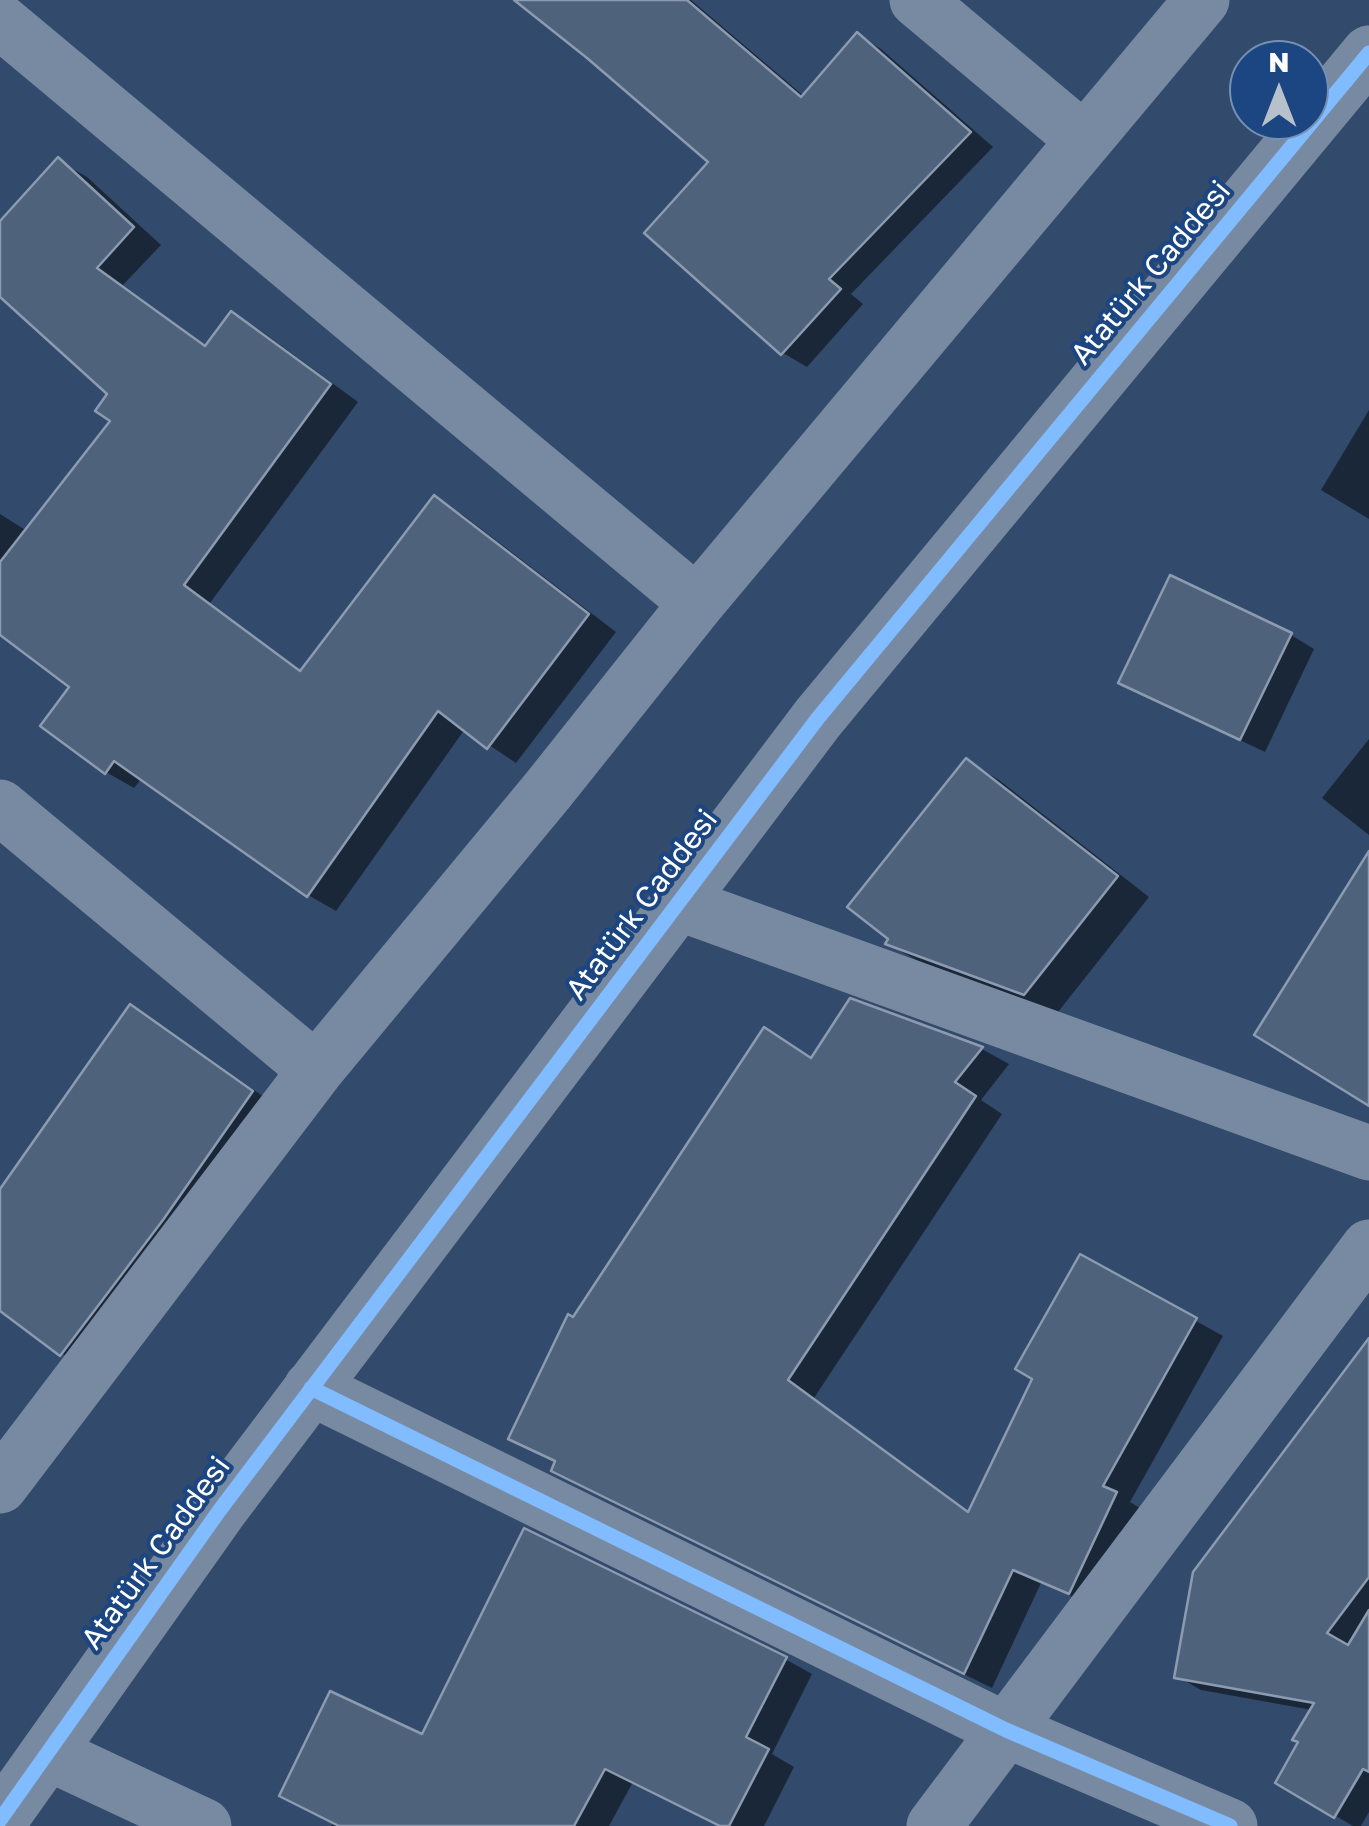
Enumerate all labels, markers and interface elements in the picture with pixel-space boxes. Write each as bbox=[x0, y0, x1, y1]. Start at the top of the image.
north arrow bbox=[1229, 40, 1329, 140]
text: N bbox=[1268, 45, 1290, 78]
street label: Atatürk Caddesi bbox=[1063, 174, 1239, 372]
street label: Atatürk Caddesi bbox=[559, 803, 725, 1007]
street label: Atatürk Caddesi bbox=[74, 1450, 238, 1656]

